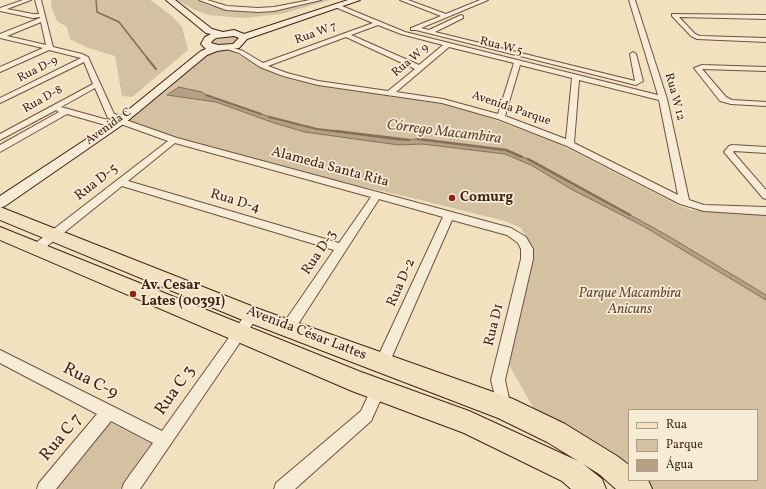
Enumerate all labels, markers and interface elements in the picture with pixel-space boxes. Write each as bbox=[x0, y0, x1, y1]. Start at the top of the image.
street label: Rua W 7 bbox=[293, 20, 339, 48]
street label: Rua W 5 bbox=[478, 35, 524, 59]
street label: Rua W 9 bbox=[390, 41, 432, 81]
street label: Rua D-9 bbox=[15, 54, 61, 86]
street label: Rua W 12 bbox=[661, 72, 687, 122]
street label: Rua D-8 bbox=[21, 83, 65, 117]
street label: Avenida Parque bbox=[470, 89, 552, 129]
street label: Avenida C bbox=[83, 105, 135, 149]
water label: Córrego Macambira bbox=[386, 117, 502, 149]
street label: Alameda Santa Rita bbox=[269, 144, 391, 192]
street label: Rua D-5 bbox=[72, 161, 122, 205]
street label: Rua D-4 bbox=[208, 187, 262, 217]
place label: Comurg bbox=[460, 190, 513, 206]
marker: Comurg bbox=[447, 193, 457, 203]
street label: Rua D-3 bbox=[299, 227, 341, 279]
street label: Rua D-2 bbox=[384, 256, 420, 310]
place label: Av. Cesar Lates (00391) bbox=[141, 278, 225, 310]
park label: Parque Macambira Anicuns bbox=[579, 286, 681, 318]
marker: Av. Cesar Lates (00391) bbox=[128, 289, 138, 299]
street label: Rua D1 bbox=[482, 302, 508, 348]
street label: Avenida César Lattes bbox=[244, 303, 368, 365]
street label: Rua C-9 bbox=[59, 359, 121, 405]
street label: Rua C 3 bbox=[151, 362, 201, 420]
legend bbox=[628, 409, 758, 481]
street label: Rua C 7 bbox=[36, 410, 88, 466]
text: Rua bbox=[666, 417, 687, 433]
text: Parque bbox=[666, 437, 703, 453]
text: Água bbox=[666, 457, 693, 473]

